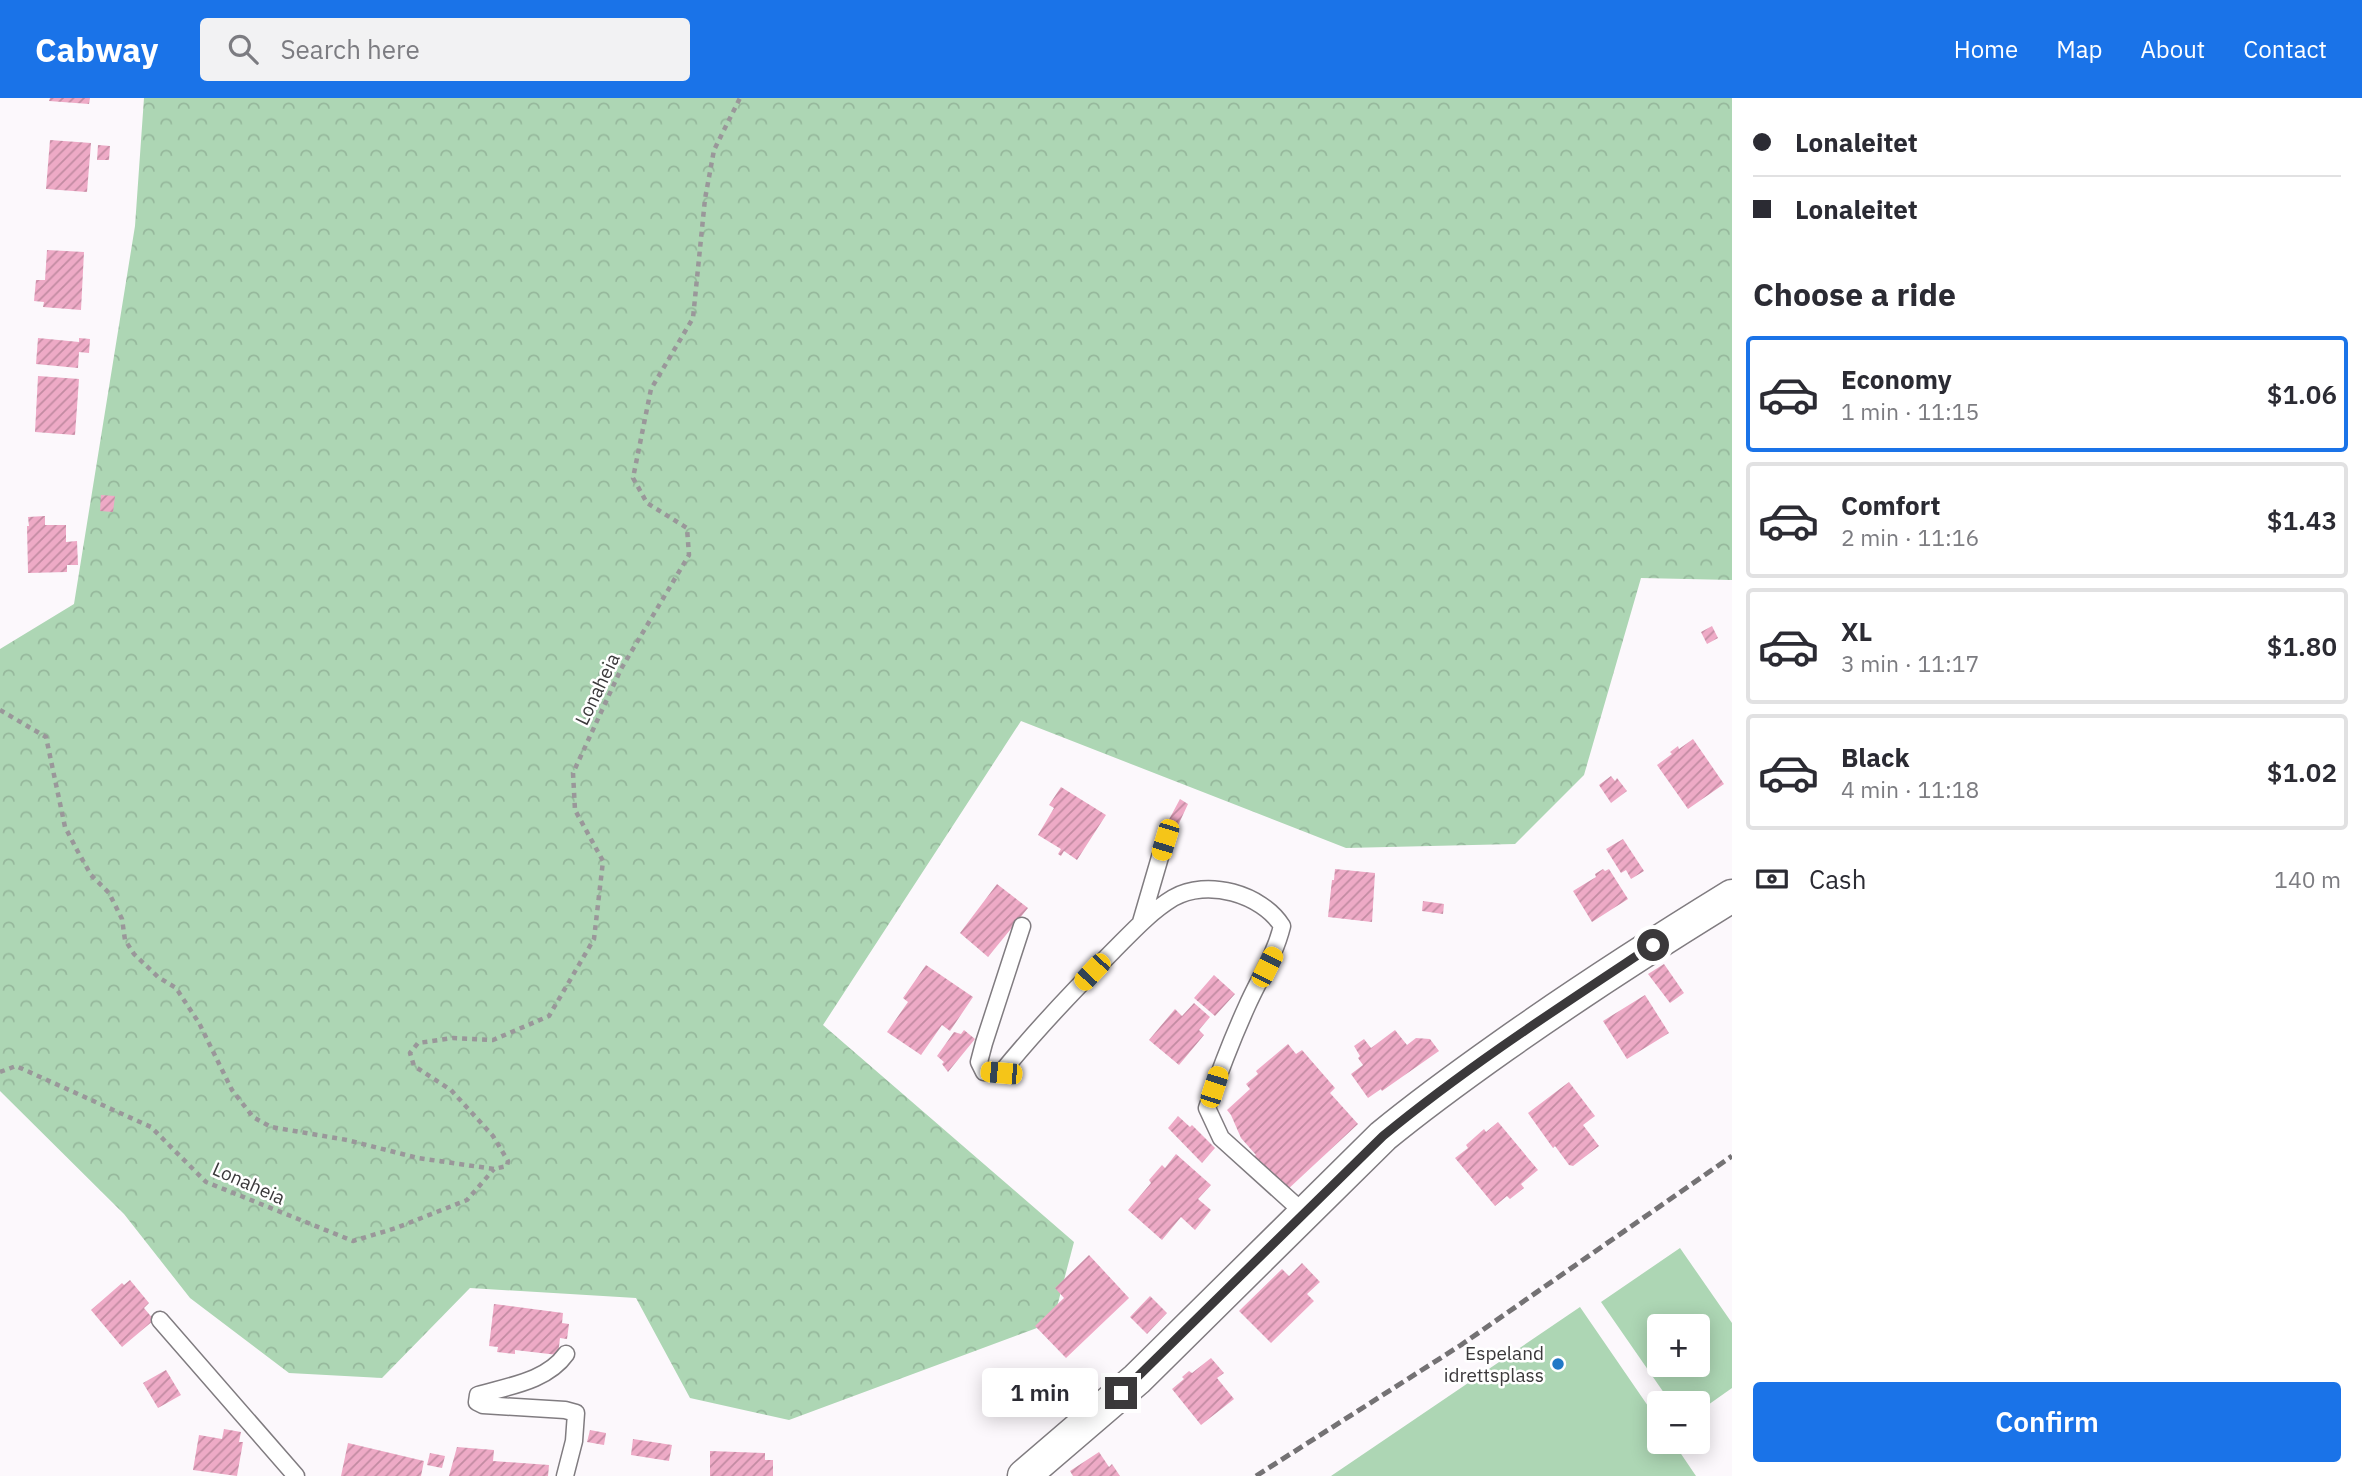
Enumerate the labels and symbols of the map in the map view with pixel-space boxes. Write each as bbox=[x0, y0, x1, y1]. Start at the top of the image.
street label: Lonaheia bbox=[569, 649, 625, 729]
car bbox=[1149, 817, 1182, 863]
route start bbox=[1637, 929, 1669, 961]
car bbox=[1249, 944, 1286, 990]
car bbox=[1070, 949, 1115, 995]
car bbox=[980, 1061, 1023, 1085]
car bbox=[1198, 1064, 1231, 1110]
street label: Lonaheia bbox=[209, 1156, 289, 1210]
place label: Espeland idrettsplass bbox=[1444, 1341, 1544, 1387]
marker: Espeland idrettsplass bbox=[1550, 1356, 1566, 1372]
callout: 1 min bbox=[981, 1368, 1096, 1418]
route end bbox=[1105, 1377, 1137, 1409]

